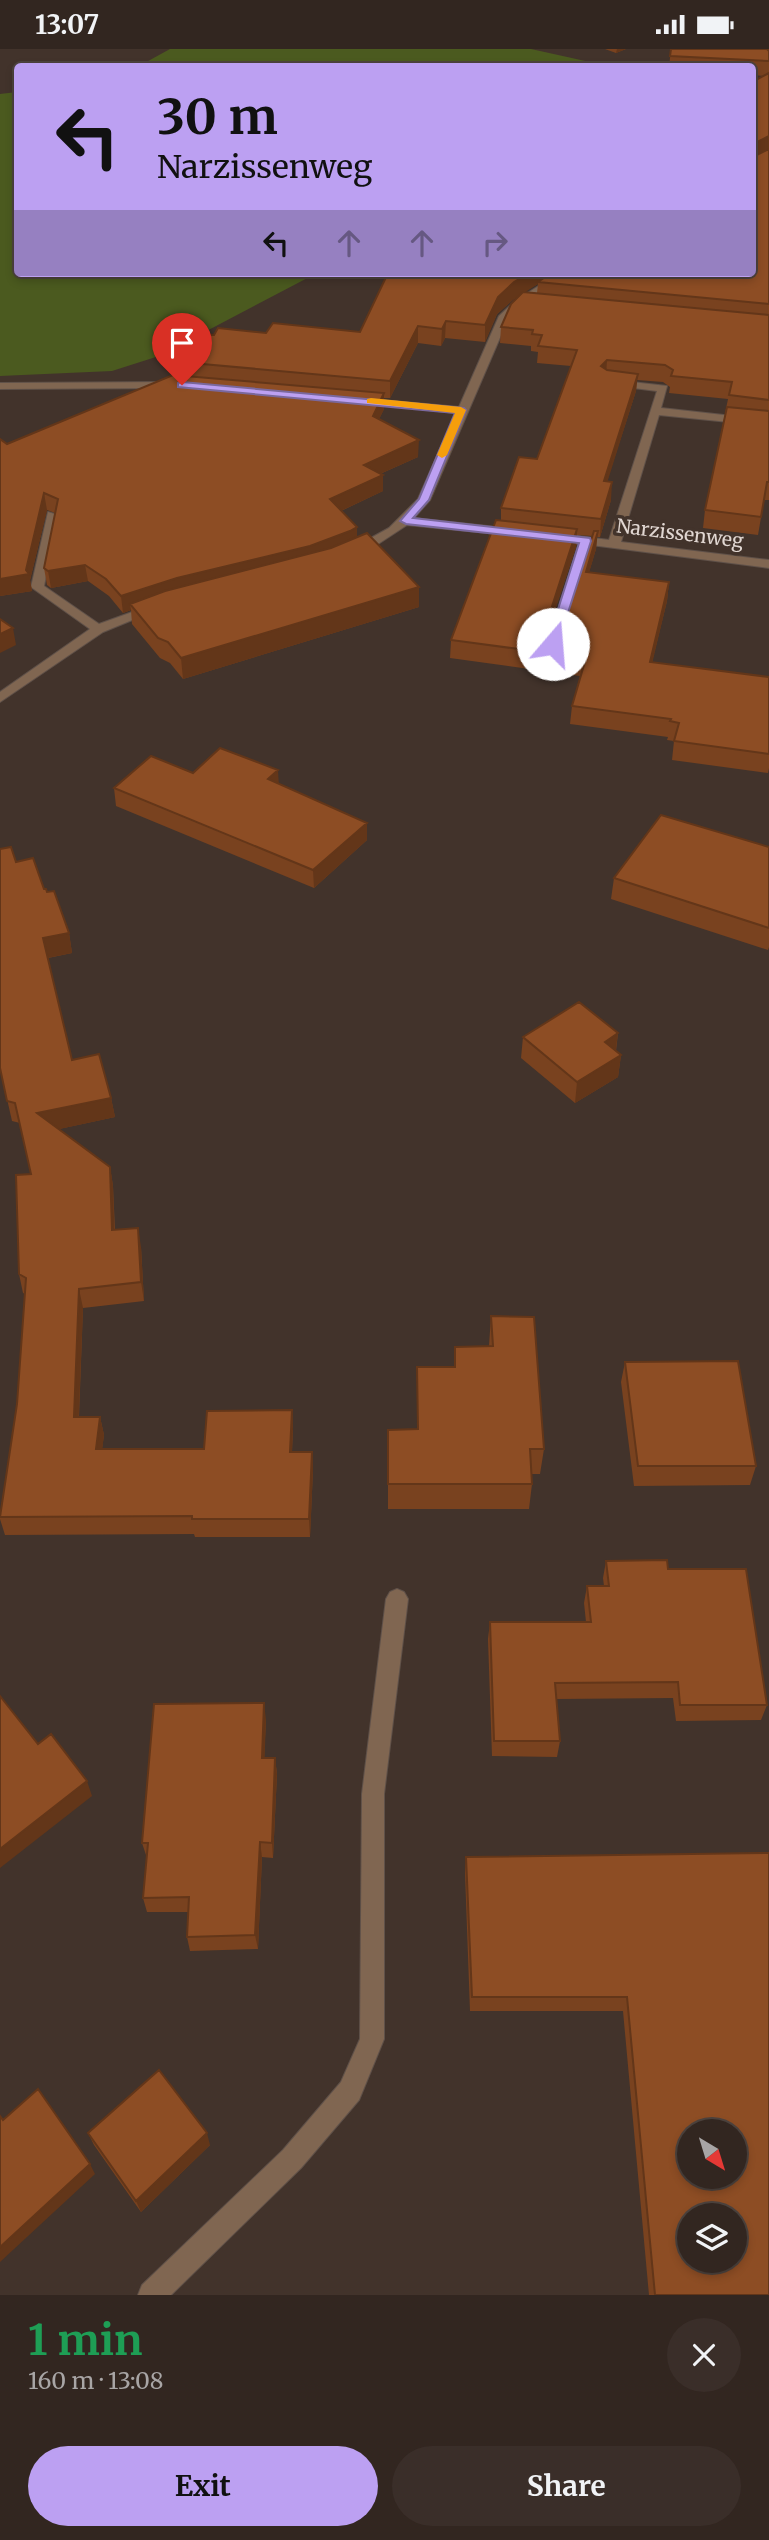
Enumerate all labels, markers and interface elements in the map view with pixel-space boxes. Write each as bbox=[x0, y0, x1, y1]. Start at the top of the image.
text: 13:07 bbox=[35, 8, 99, 41]
text: 30 m bbox=[157, 86, 278, 147]
icon: left bbox=[42, 91, 133, 182]
text: Narzissenweg bbox=[157, 147, 372, 187]
icon: left bbox=[257, 224, 295, 262]
icon: ahead bbox=[330, 224, 368, 262]
icon: ahead bbox=[403, 224, 441, 262]
icon: right bbox=[476, 224, 514, 262]
pin bbox=[152, 313, 212, 385]
icon: arrive bbox=[163, 324, 201, 362]
street label: Narzissenweg bbox=[615, 513, 745, 553]
position arrow bbox=[516, 607, 590, 681]
north arrow bbox=[677, 2119, 747, 2189]
map controls bbox=[677, 2119, 747, 2273]
button: layers bbox=[677, 2203, 747, 2273]
text: 1 min bbox=[28, 2314, 142, 2366]
button: close bbox=[667, 2318, 741, 2392]
text: 160 m · 13:08 bbox=[28, 2366, 164, 2395]
button: Exit bbox=[28, 2446, 378, 2526]
button: Share bbox=[392, 2446, 741, 2526]

